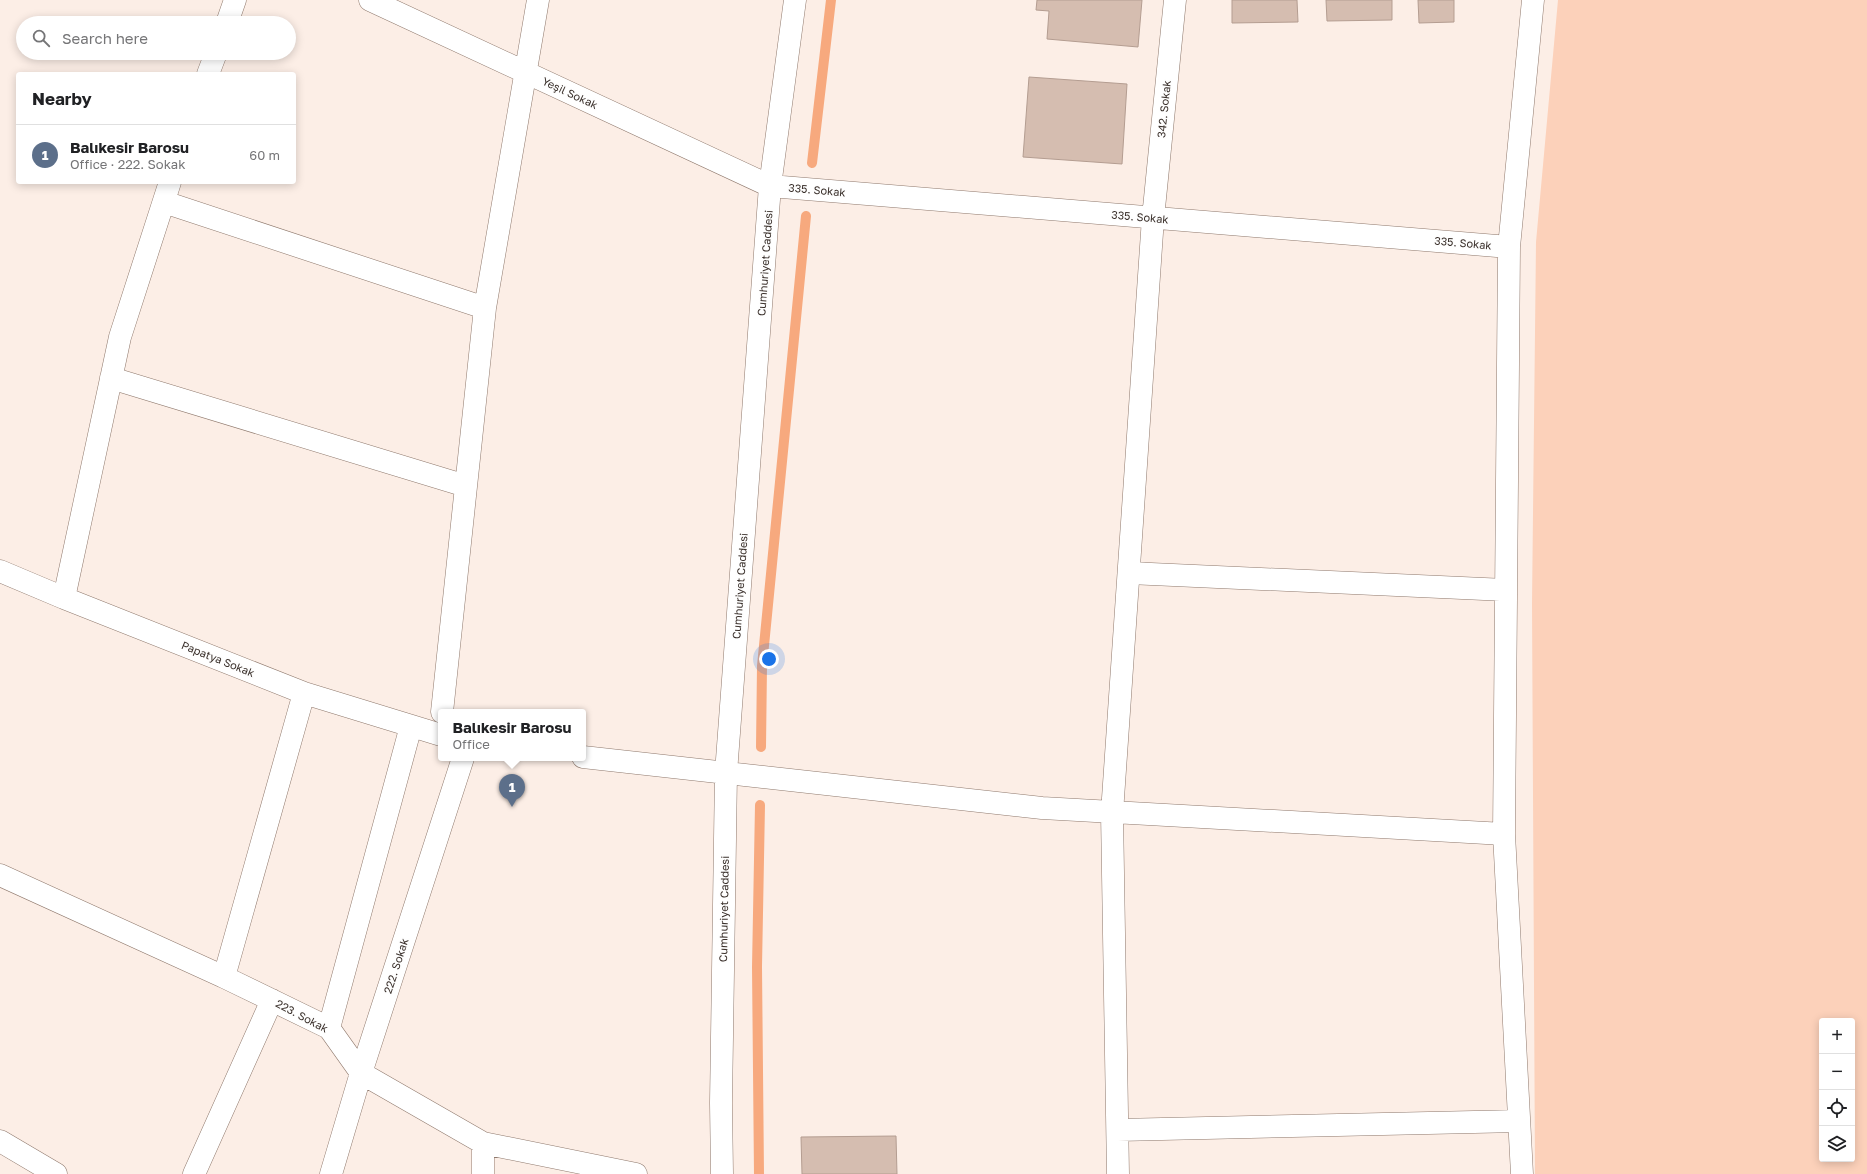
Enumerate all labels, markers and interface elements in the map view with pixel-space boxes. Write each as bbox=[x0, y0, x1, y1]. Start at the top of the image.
search box bbox=[16, 16, 296, 60]
icon: search bbox=[30, 27, 52, 49]
text: Search here bbox=[62, 29, 148, 47]
street label: Yeşil Sokak bbox=[540, 74, 600, 111]
street label: 342. Sokak bbox=[1154, 80, 1173, 138]
text: Nearby bbox=[32, 88, 92, 109]
text: Balıkesir Barosu bbox=[70, 138, 189, 156]
text: 1 bbox=[42, 147, 48, 163]
text: 60 m bbox=[249, 147, 280, 163]
text: Office · 222. Sokak bbox=[70, 156, 186, 172]
street label: 335. Sokak bbox=[788, 181, 846, 198]
street label: 335. Sokak bbox=[1111, 208, 1169, 225]
street label: Cumhuriyet Caddesi bbox=[754, 209, 775, 316]
street label: 335. Sokak bbox=[1434, 234, 1492, 251]
street label: Cumhuriyet Caddesi bbox=[729, 532, 750, 639]
street label: Papatya Sokak bbox=[180, 638, 257, 679]
your location bbox=[759, 649, 779, 669]
popup bbox=[438, 709, 586, 761]
text: Balıkesir Barosu bbox=[453, 718, 572, 736]
text: Office bbox=[453, 736, 490, 752]
pin: 1 bbox=[499, 774, 525, 807]
street label: Cumhuriyet Caddesi bbox=[716, 856, 731, 962]
street label: 222. Sokak bbox=[380, 937, 411, 995]
street label: 223. Sokak bbox=[274, 996, 331, 1035]
map controls bbox=[1819, 1018, 1855, 1162]
button: + bbox=[1819, 1018, 1855, 1054]
button: − bbox=[1819, 1054, 1855, 1090]
button: locate bbox=[1819, 1090, 1855, 1126]
button: layers bbox=[1819, 1126, 1855, 1162]

